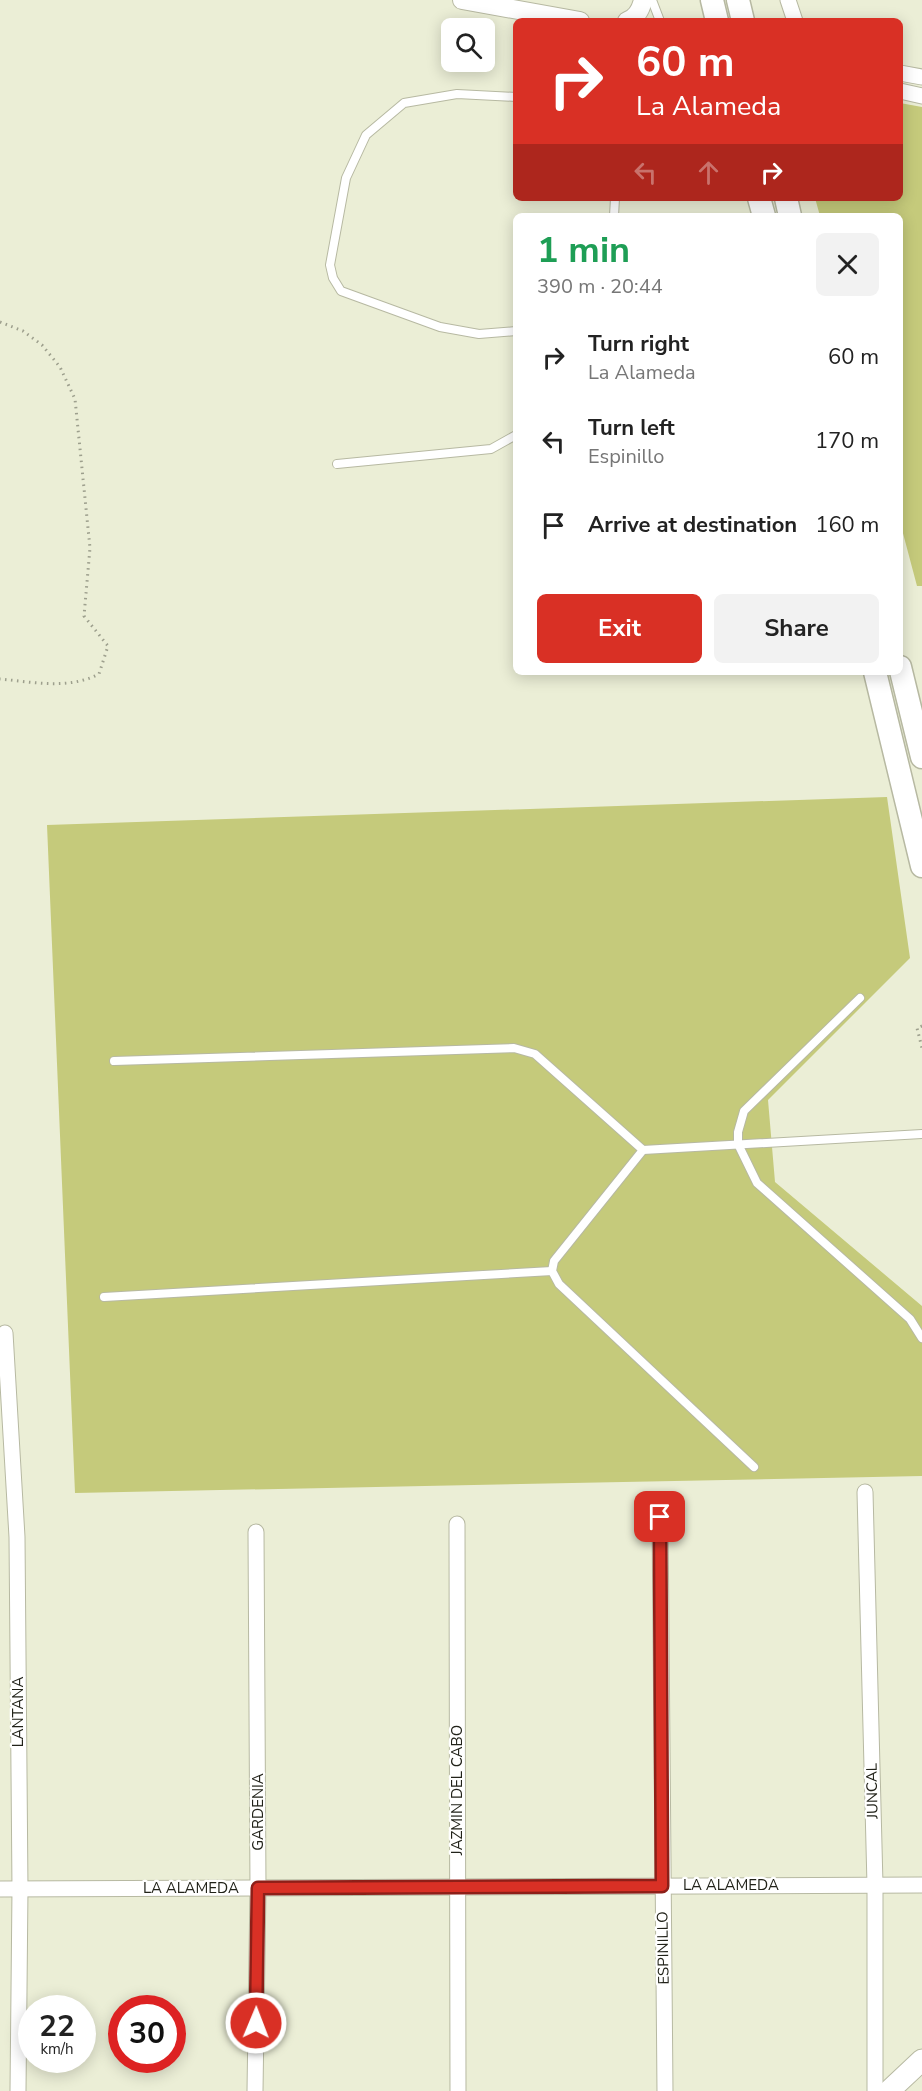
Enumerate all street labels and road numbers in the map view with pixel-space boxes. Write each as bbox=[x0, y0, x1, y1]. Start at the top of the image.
street label: LANTANA bbox=[8, 1677, 28, 1747]
street label: JAZMIN DEL CABO bbox=[447, 1725, 467, 1856]
street label: JUNCAL bbox=[862, 1763, 883, 1820]
street label: GARDENIA bbox=[248, 1773, 268, 1851]
street label: LA ALAMEDA bbox=[683, 1875, 779, 1895]
street label: LA ALAMEDA bbox=[143, 1878, 239, 1898]
street label: ESPINILLO bbox=[652, 1911, 674, 1985]

